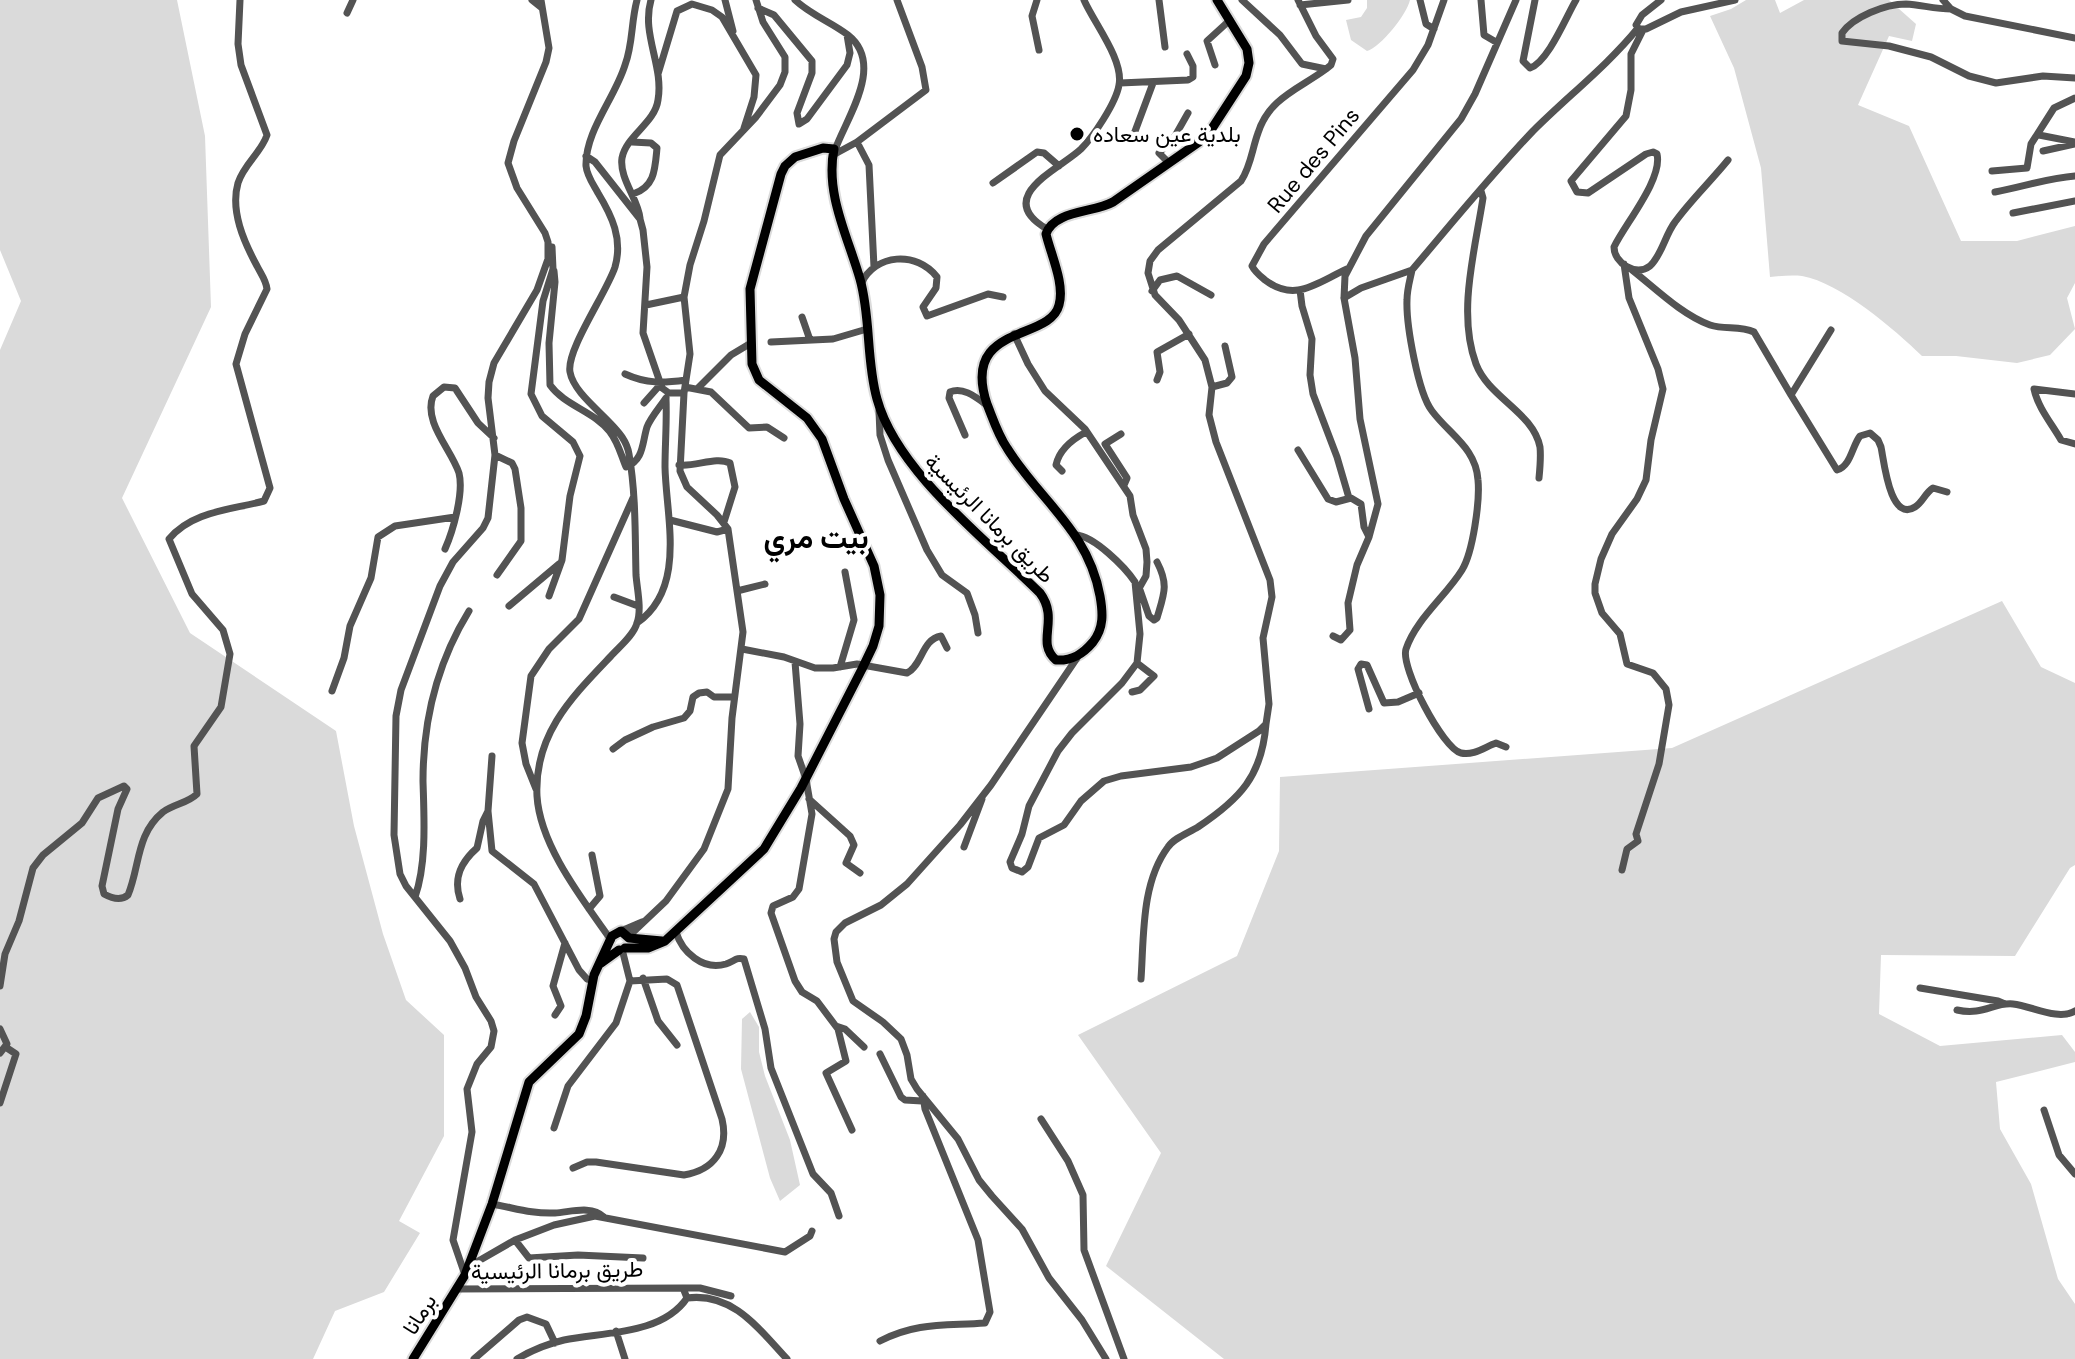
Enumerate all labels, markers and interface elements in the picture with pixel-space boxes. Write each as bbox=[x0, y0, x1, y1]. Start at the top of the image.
street label: Rue des Pins bbox=[1261, 102, 1366, 219]
place label: بلدية عين سعاده bbox=[1093, 120, 1241, 149]
marker: بلدية عين سعاده bbox=[1068, 125, 1086, 143]
street label: طريق برمانا الرئيسية bbox=[918, 447, 1061, 590]
district label: بيت مري bbox=[763, 518, 869, 563]
street label: طريق برمانا الرئيسية bbox=[471, 1254, 643, 1287]
street label: برمانا bbox=[396, 1288, 443, 1340]

